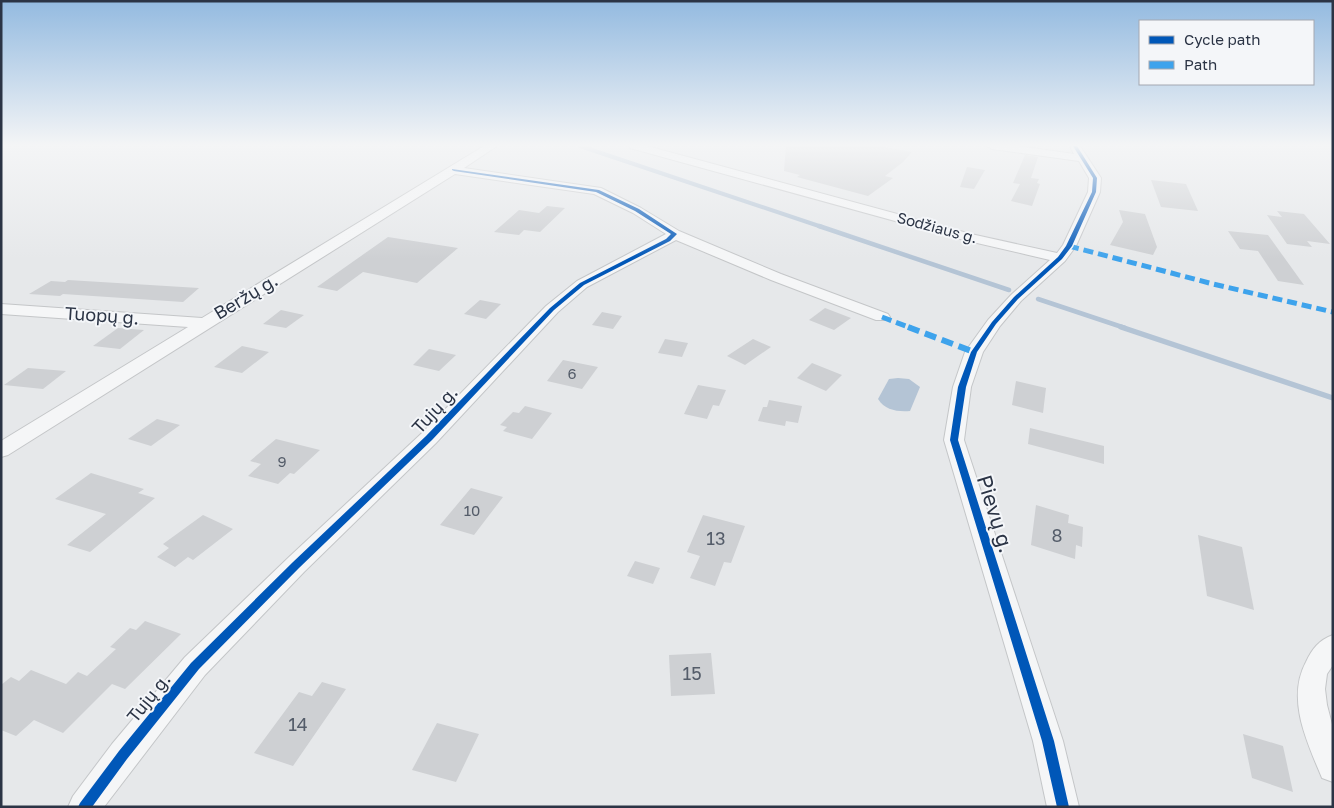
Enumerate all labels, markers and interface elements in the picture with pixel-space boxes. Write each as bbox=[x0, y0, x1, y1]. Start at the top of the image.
legend bbox=[1139, 20, 1314, 85]
text: Cycle path bbox=[1184, 30, 1260, 48]
text: Path bbox=[1184, 55, 1217, 73]
street label: Sodžiaus g. bbox=[895, 208, 979, 246]
street label: Beržų g. bbox=[209, 268, 281, 324]
street label: Tuopų g. bbox=[64, 301, 140, 329]
house number: 6 bbox=[567, 364, 577, 382]
street label: Tujų g. bbox=[407, 381, 462, 438]
house number: 9 bbox=[277, 452, 287, 470]
street label: Pievų g. bbox=[972, 472, 1020, 556]
house number: 10 bbox=[464, 501, 480, 519]
house number: 8 bbox=[1052, 524, 1062, 546]
house number: 13 bbox=[706, 527, 726, 549]
house number: 15 bbox=[682, 662, 702, 684]
street label: Tujų g. bbox=[122, 668, 175, 726]
house number: 14 bbox=[288, 713, 308, 735]

